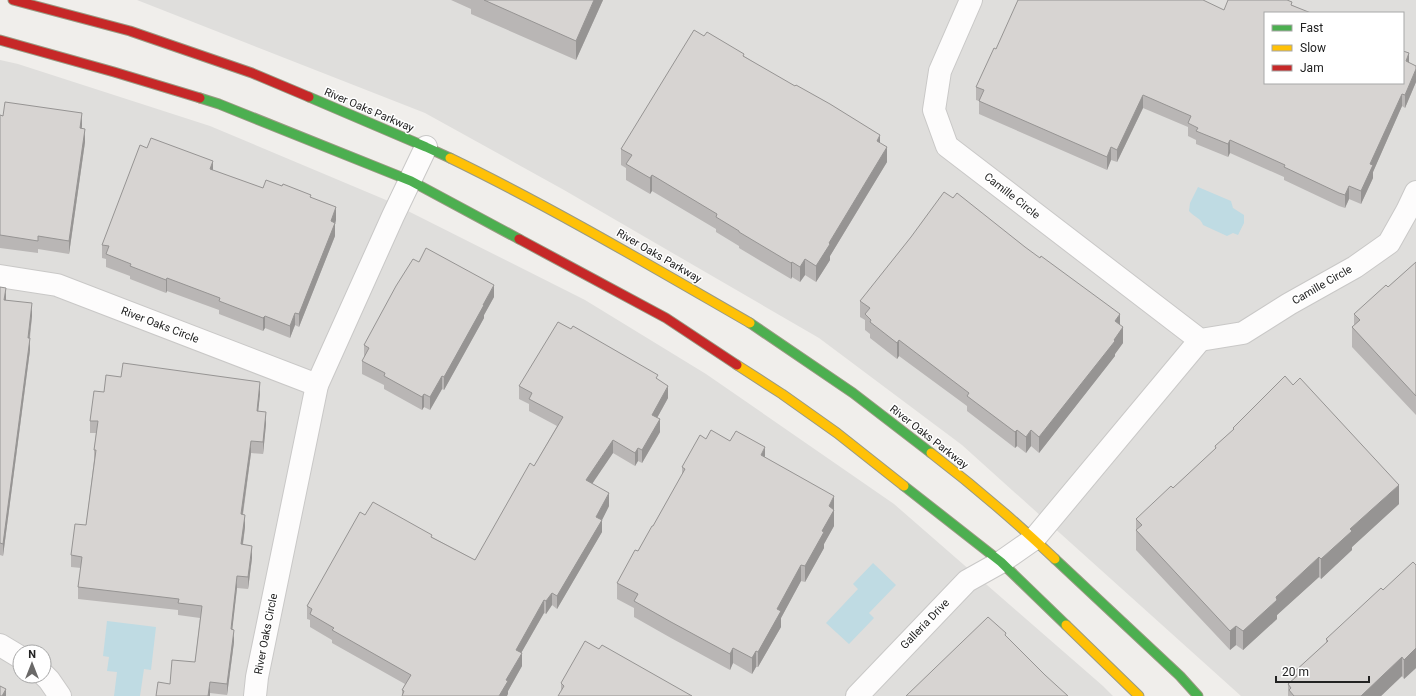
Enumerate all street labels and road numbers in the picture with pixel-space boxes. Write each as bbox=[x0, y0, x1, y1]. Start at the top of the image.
street label: River Oaks Parkway bbox=[322, 85, 416, 135]
street label: Camille Circle bbox=[982, 170, 1043, 222]
street label: River Oaks Parkway bbox=[614, 226, 705, 286]
street label: Camille Circle bbox=[1290, 263, 1354, 307]
street label: River Oaks Circle bbox=[119, 304, 201, 346]
street label: River Oaks Parkway bbox=[887, 402, 971, 472]
street label: River Oaks Circle bbox=[252, 592, 280, 676]
street label: Galleria Drive bbox=[898, 596, 952, 652]

